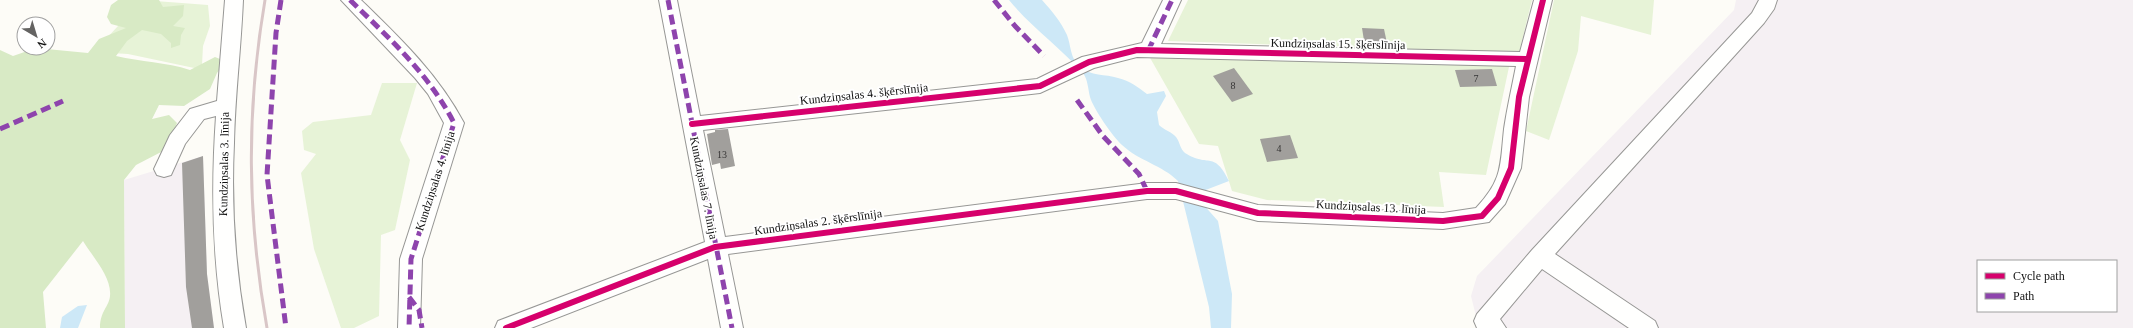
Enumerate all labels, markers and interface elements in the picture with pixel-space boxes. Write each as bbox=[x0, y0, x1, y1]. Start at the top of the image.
north arrow bbox=[16, 16, 56, 56]
street label: Kundziņsalas 15. šķērslīnija bbox=[1270, 36, 1406, 52]
text: N bbox=[35, 37, 49, 51]
house number: 7 bbox=[1474, 73, 1479, 84]
street label: Kundziņsalas 4. šķērslīnija bbox=[799, 80, 930, 108]
house number: 8 bbox=[1231, 80, 1236, 91]
street label: Kundziņsalas 3. līnija bbox=[216, 111, 232, 216]
street label: Kundziņsalas 4. līnija bbox=[412, 129, 458, 233]
street label: Kundziņsalas 7. līnija bbox=[687, 135, 721, 241]
house number: 4 bbox=[1277, 143, 1282, 154]
house number: 13 bbox=[717, 149, 727, 160]
street label: Kundziņsalas 13. līnija bbox=[1316, 197, 1427, 217]
street label: Kundziņsalas 2. šķērslīnija bbox=[753, 206, 883, 238]
legend bbox=[1977, 260, 2117, 312]
text: Cycle path bbox=[2013, 269, 2065, 283]
text: Path bbox=[2013, 289, 2034, 303]

